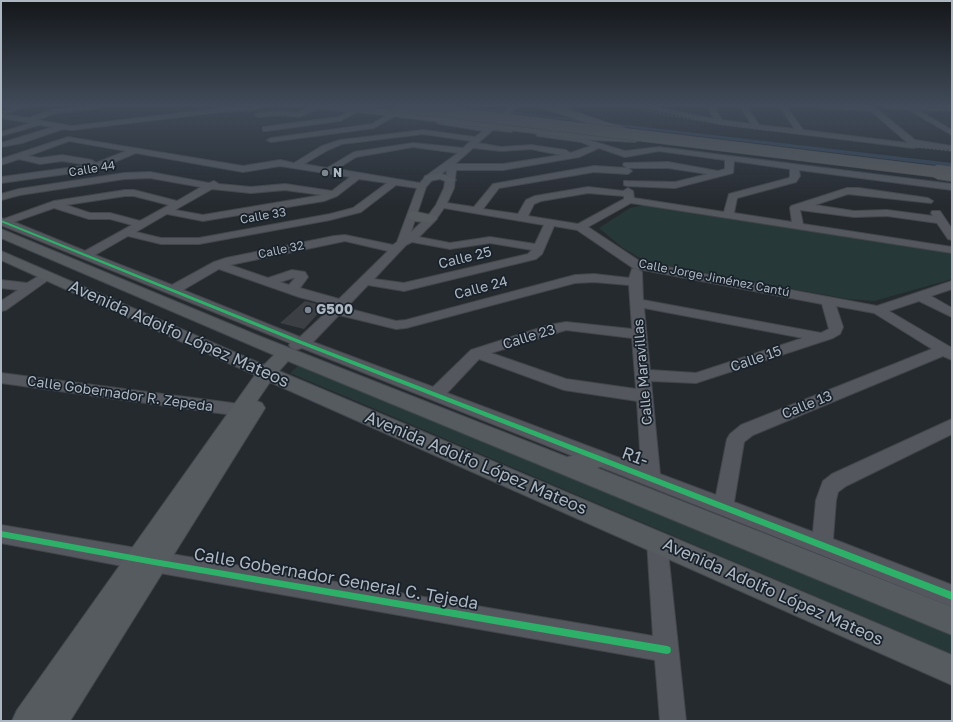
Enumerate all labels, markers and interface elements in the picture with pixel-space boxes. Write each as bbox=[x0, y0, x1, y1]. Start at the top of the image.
street label: Calle 44 bbox=[68, 158, 116, 180]
place label: N bbox=[333, 166, 342, 180]
marker: N bbox=[320, 168, 330, 178]
street label: Calle 33 bbox=[239, 205, 287, 227]
street label: Calle 32 bbox=[257, 238, 305, 262]
street label: Calle 25 bbox=[437, 243, 493, 273]
street label: Calle Jorge Jiménez Cantú bbox=[637, 256, 791, 300]
street label: Calle 24 bbox=[452, 273, 510, 303]
street label: Avenida Adolfo López Mateos bbox=[66, 276, 292, 392]
place label: G500 bbox=[316, 302, 353, 318]
marker: G500 bbox=[303, 305, 313, 315]
street label: Calle Maravillas bbox=[630, 318, 656, 426]
street label: Calle 23 bbox=[501, 321, 557, 353]
street label: Calle 15 bbox=[728, 342, 784, 376]
street label: Calle Gobernador R. Zepeda bbox=[26, 373, 214, 415]
street label: Calle 13 bbox=[779, 387, 835, 423]
street label: Avenida Adolfo López Mateos bbox=[362, 407, 590, 519]
street label: R1- bbox=[619, 443, 651, 471]
street label: Avenida Adolfo López Mateos bbox=[660, 534, 886, 650]
street label: Calle Gobernador General C. Tejeda bbox=[192, 544, 480, 614]

